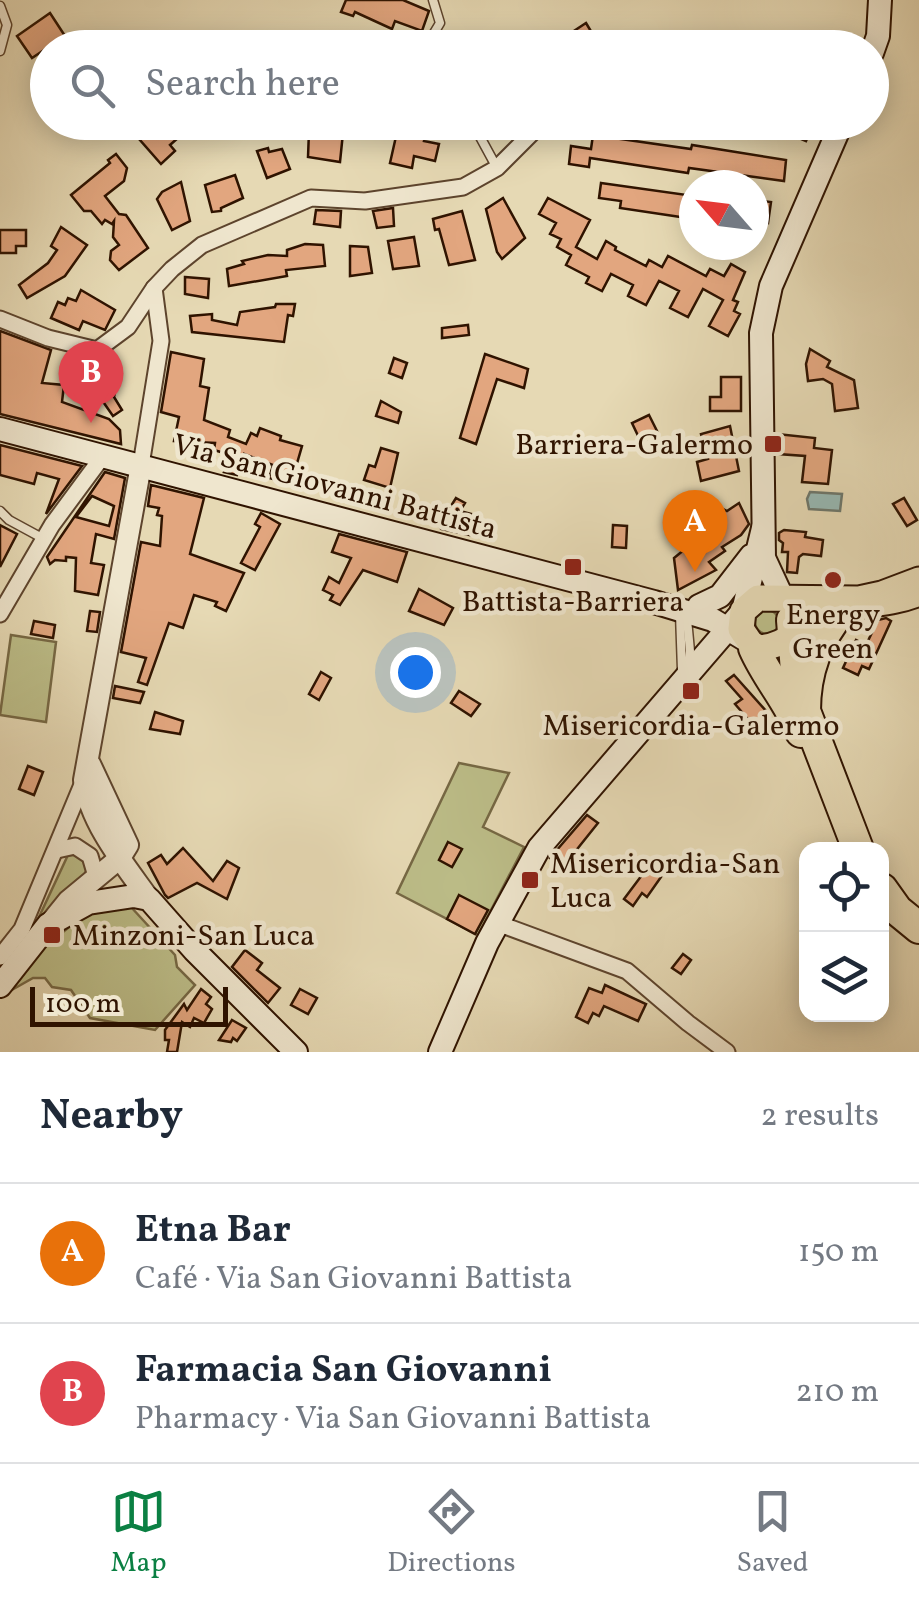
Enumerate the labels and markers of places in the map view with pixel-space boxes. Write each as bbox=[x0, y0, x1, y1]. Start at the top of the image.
pin: B bbox=[58, 340, 124, 423]
place label: Barriera-Galermo bbox=[515, 425, 753, 467]
marker: Barriera-Galermo bbox=[762, 433, 784, 455]
pin: A bbox=[662, 490, 728, 572]
marker: Battista-Barriera bbox=[562, 556, 584, 578]
marker: Energy Green bbox=[822, 569, 844, 591]
place label: Battista-Barriera bbox=[462, 582, 684, 624]
place label: Energy Green bbox=[786, 595, 880, 671]
marker: Misericordia-Galermo bbox=[680, 680, 702, 702]
place label: Misericordia-Galermo bbox=[543, 706, 839, 748]
place label: Misericordia-San Luca bbox=[550, 844, 780, 920]
marker: Misericordia-San Luca bbox=[519, 869, 541, 891]
place label: Minzoni-San Luca bbox=[72, 916, 315, 958]
marker: Minzoni-San Luca bbox=[41, 924, 63, 946]

